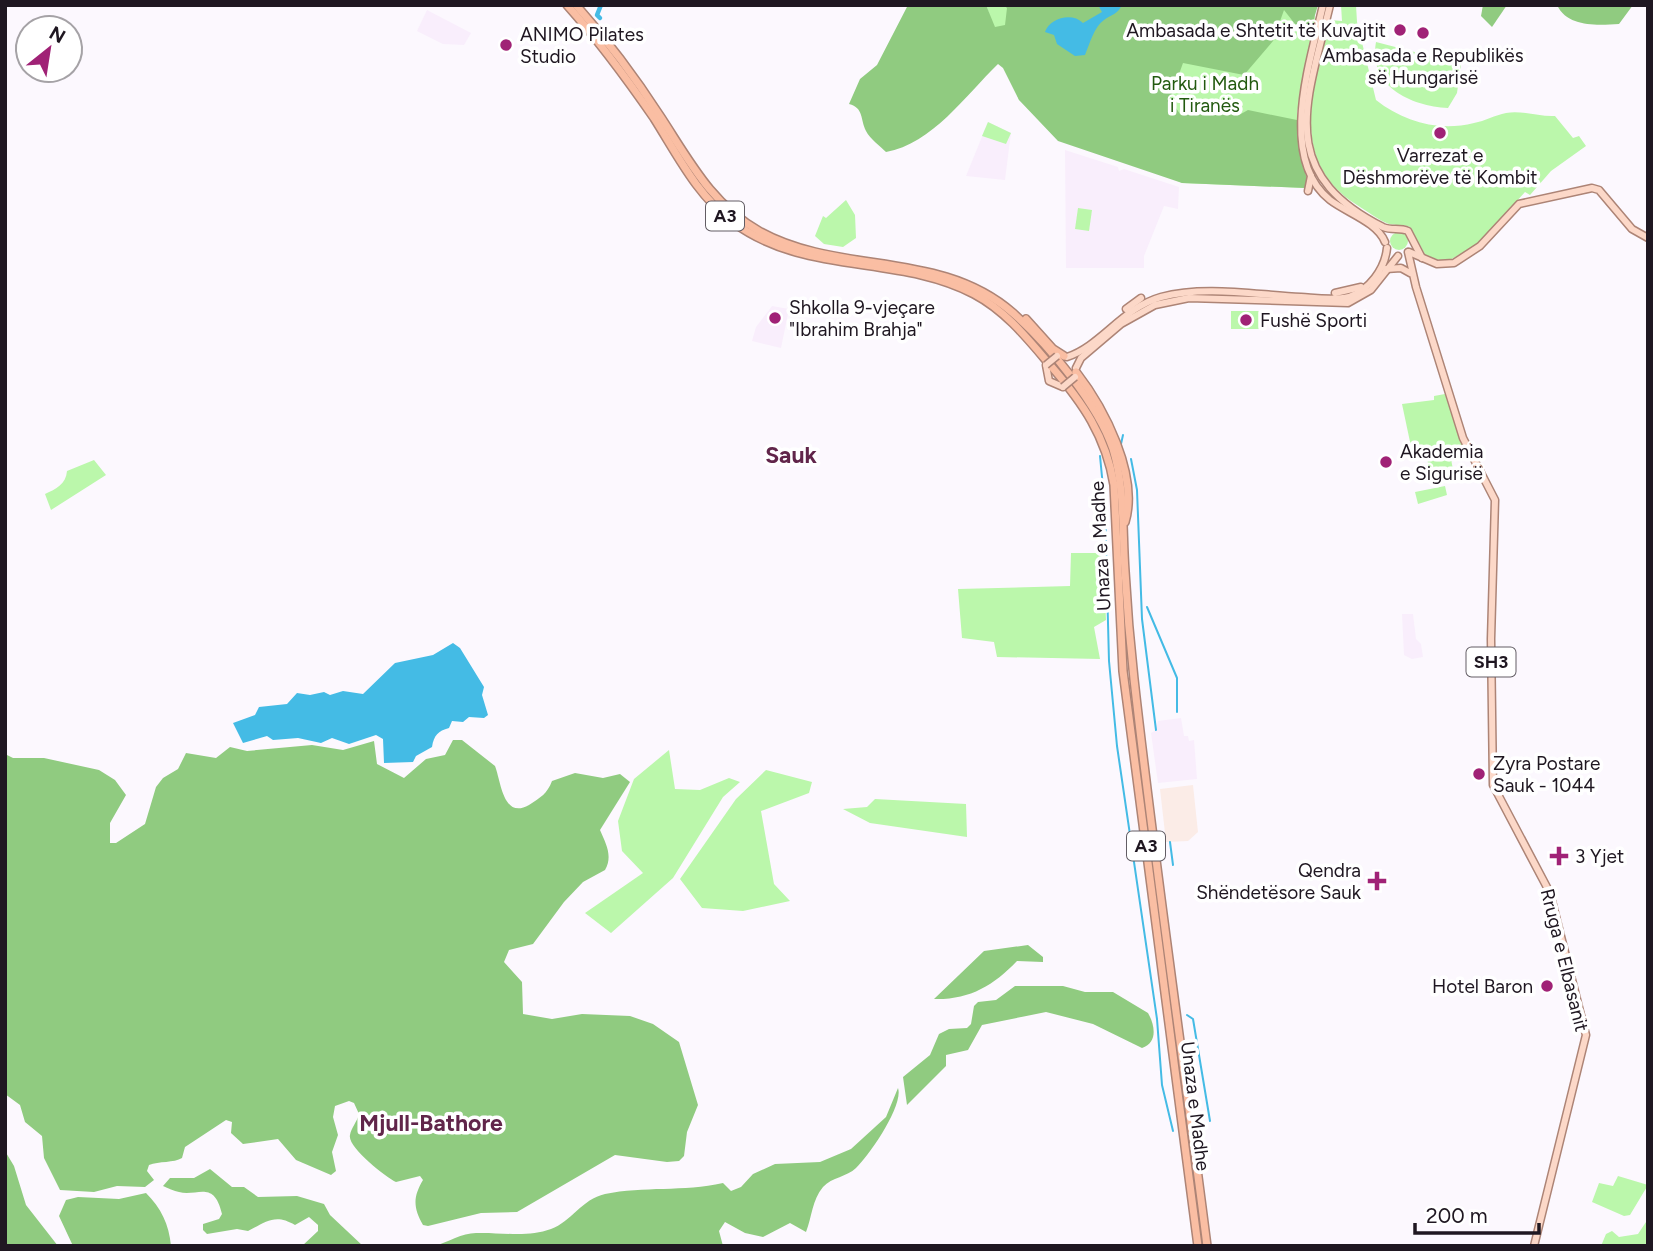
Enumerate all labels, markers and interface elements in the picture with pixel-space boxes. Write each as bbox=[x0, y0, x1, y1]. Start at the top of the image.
north arrow bbox=[14, 14, 84, 84]
place label: Ambasada e Shtetit të Kuvajtit bbox=[1126, 19, 1386, 42]
text: N bbox=[45, 21, 69, 48]
marker: Ambasada e Shtetit të Kuvajtit bbox=[1392, 22, 1408, 38]
place label: ANIMO Pilates Studio bbox=[520, 23, 644, 68]
marker: Ambasada e Republikës së Hungarisë bbox=[1415, 25, 1431, 41]
marker: ANIMO Pilates Studio bbox=[498, 37, 514, 53]
place label: Ambasada e Republikës së Hungarisë bbox=[1322, 44, 1524, 89]
park label: Parku i Madh i Tiranës bbox=[1151, 72, 1259, 117]
marker: Varrezat e Dëshmorëve të Kombit bbox=[1432, 125, 1448, 141]
place label: Varrezat e Dëshmorëve të Kombit bbox=[1343, 144, 1537, 189]
road number: A3 bbox=[706, 202, 744, 230]
place label: Shkolla 9-vjeçare "Ibrahim Brahja" bbox=[789, 296, 935, 341]
place label: Fushë Sporti bbox=[1260, 309, 1367, 332]
marker: Shkolla 9-vjeçare "Ibrahim Brahja" bbox=[767, 310, 783, 326]
marker: Fushë Sporti bbox=[1238, 312, 1254, 328]
place label: Akademia e Sigurisë bbox=[1400, 440, 1483, 485]
district label: Sauk bbox=[765, 441, 817, 469]
marker: Akademia e Sigurisë bbox=[1378, 454, 1394, 470]
street label: Unaza e Madhe bbox=[1086, 480, 1115, 612]
road number: SH3 bbox=[1466, 648, 1516, 676]
place label: Zyra Postare Sauk - 1044 bbox=[1493, 752, 1600, 797]
marker: Zyra Postare Sauk - 1044 bbox=[1471, 766, 1487, 782]
road number: A3 bbox=[1127, 832, 1165, 860]
place label: 3 Yjet bbox=[1575, 845, 1624, 868]
marker: 3 Yjet bbox=[1549, 846, 1569, 866]
place label: Qendra Shëndetësore Sauk bbox=[1196, 859, 1362, 904]
marker: Qendra Shëndetësore Sauk bbox=[1367, 871, 1387, 891]
street label: Rruga e Elbasanit bbox=[1536, 886, 1593, 1034]
place label: Hotel Baron bbox=[1432, 975, 1533, 998]
marker: Hotel Baron bbox=[1539, 978, 1555, 994]
street label: Unaza e Madhe bbox=[1176, 1040, 1215, 1172]
district label: Mjull-Bathore bbox=[359, 1109, 503, 1137]
scale bar bbox=[1415, 1192, 1539, 1236]
text: 200 m bbox=[1426, 1203, 1488, 1228]

